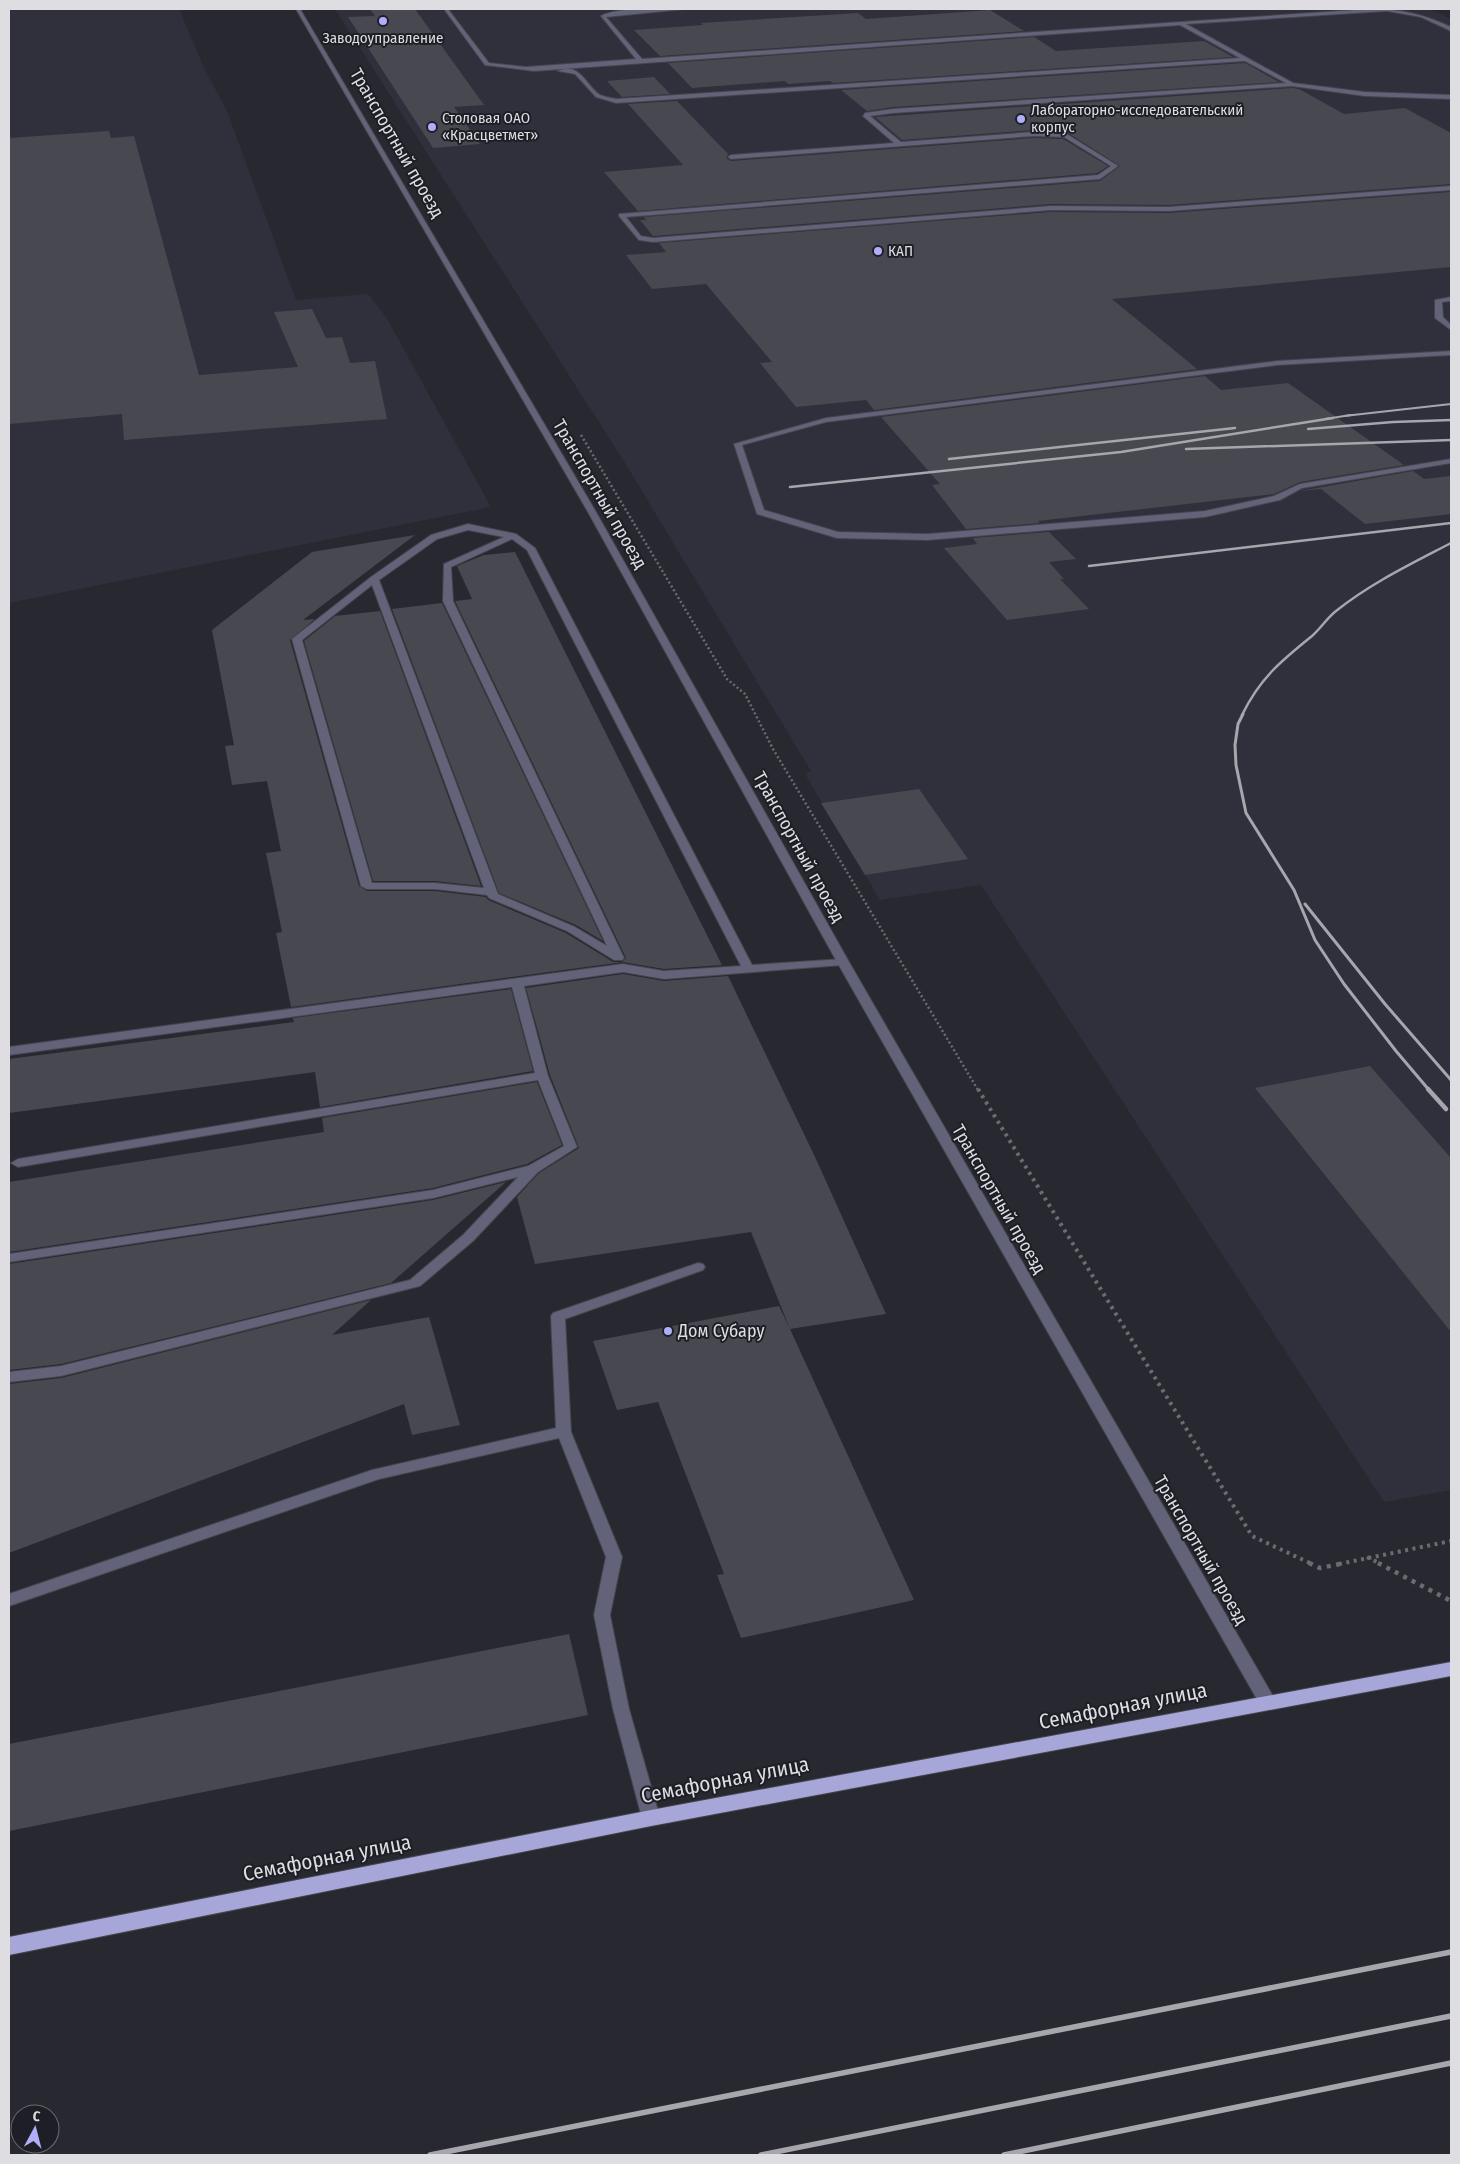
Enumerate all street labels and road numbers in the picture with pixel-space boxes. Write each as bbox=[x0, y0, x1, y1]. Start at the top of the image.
street label: Транспортный проезд bbox=[345, 64, 449, 222]
street label: Транспортный проезд bbox=[548, 415, 652, 573]
street label: Транспортный проезд bbox=[748, 768, 850, 926]
street label: Транспортный проезд bbox=[947, 1120, 1051, 1278]
street label: Транспортный проезд bbox=[1149, 1471, 1253, 1629]
street label: Семафорная улица bbox=[1037, 1677, 1209, 1735]
street label: Семафорная улица bbox=[639, 1751, 811, 1809]
street label: Семафорная улица bbox=[241, 1829, 413, 1887]

